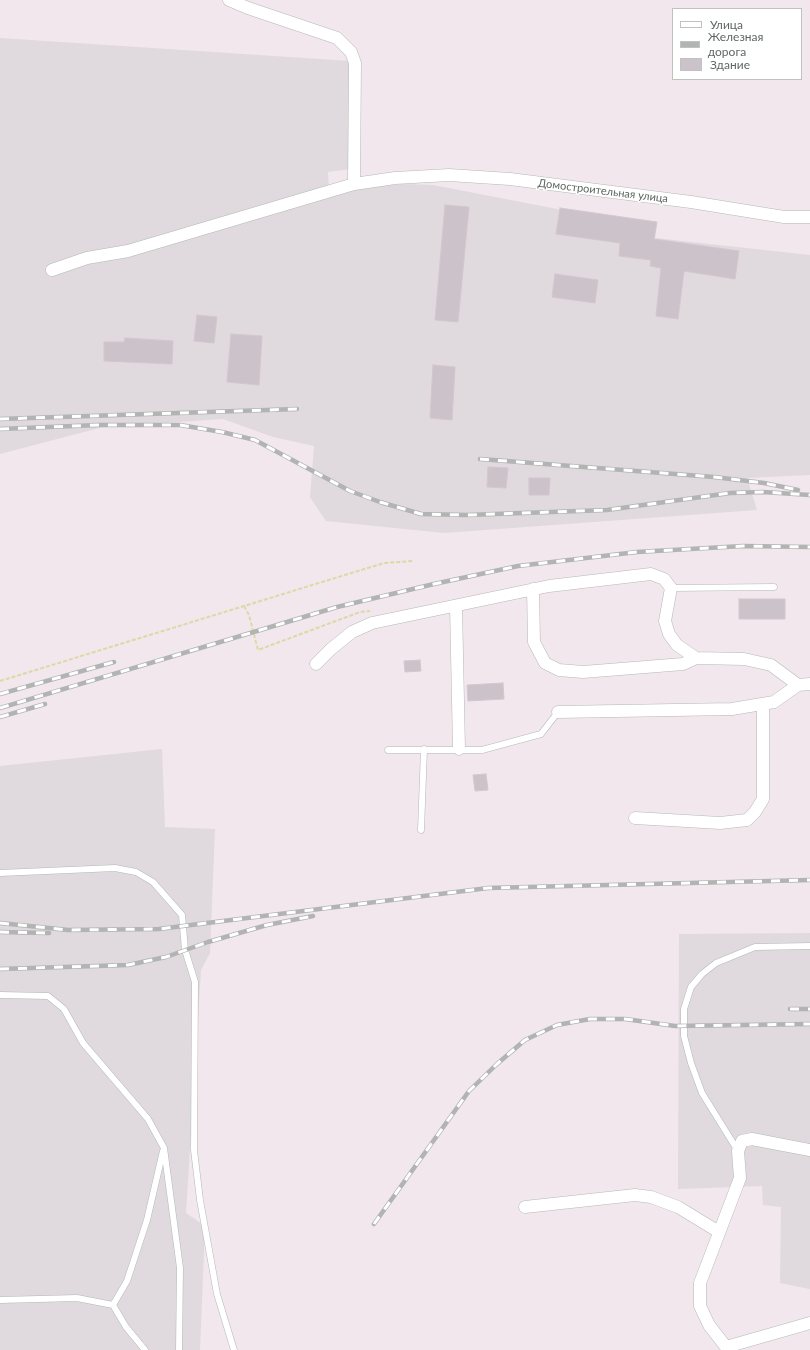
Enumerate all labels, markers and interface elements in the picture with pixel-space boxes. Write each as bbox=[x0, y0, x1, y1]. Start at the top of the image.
legend bbox=[672, 8, 802, 80]
text: Улица bbox=[710, 17, 743, 32]
text: Железная дорога bbox=[708, 29, 763, 59]
text: Здание bbox=[710, 57, 750, 72]
street label: Домостроительная улица bbox=[537, 176, 669, 206]

